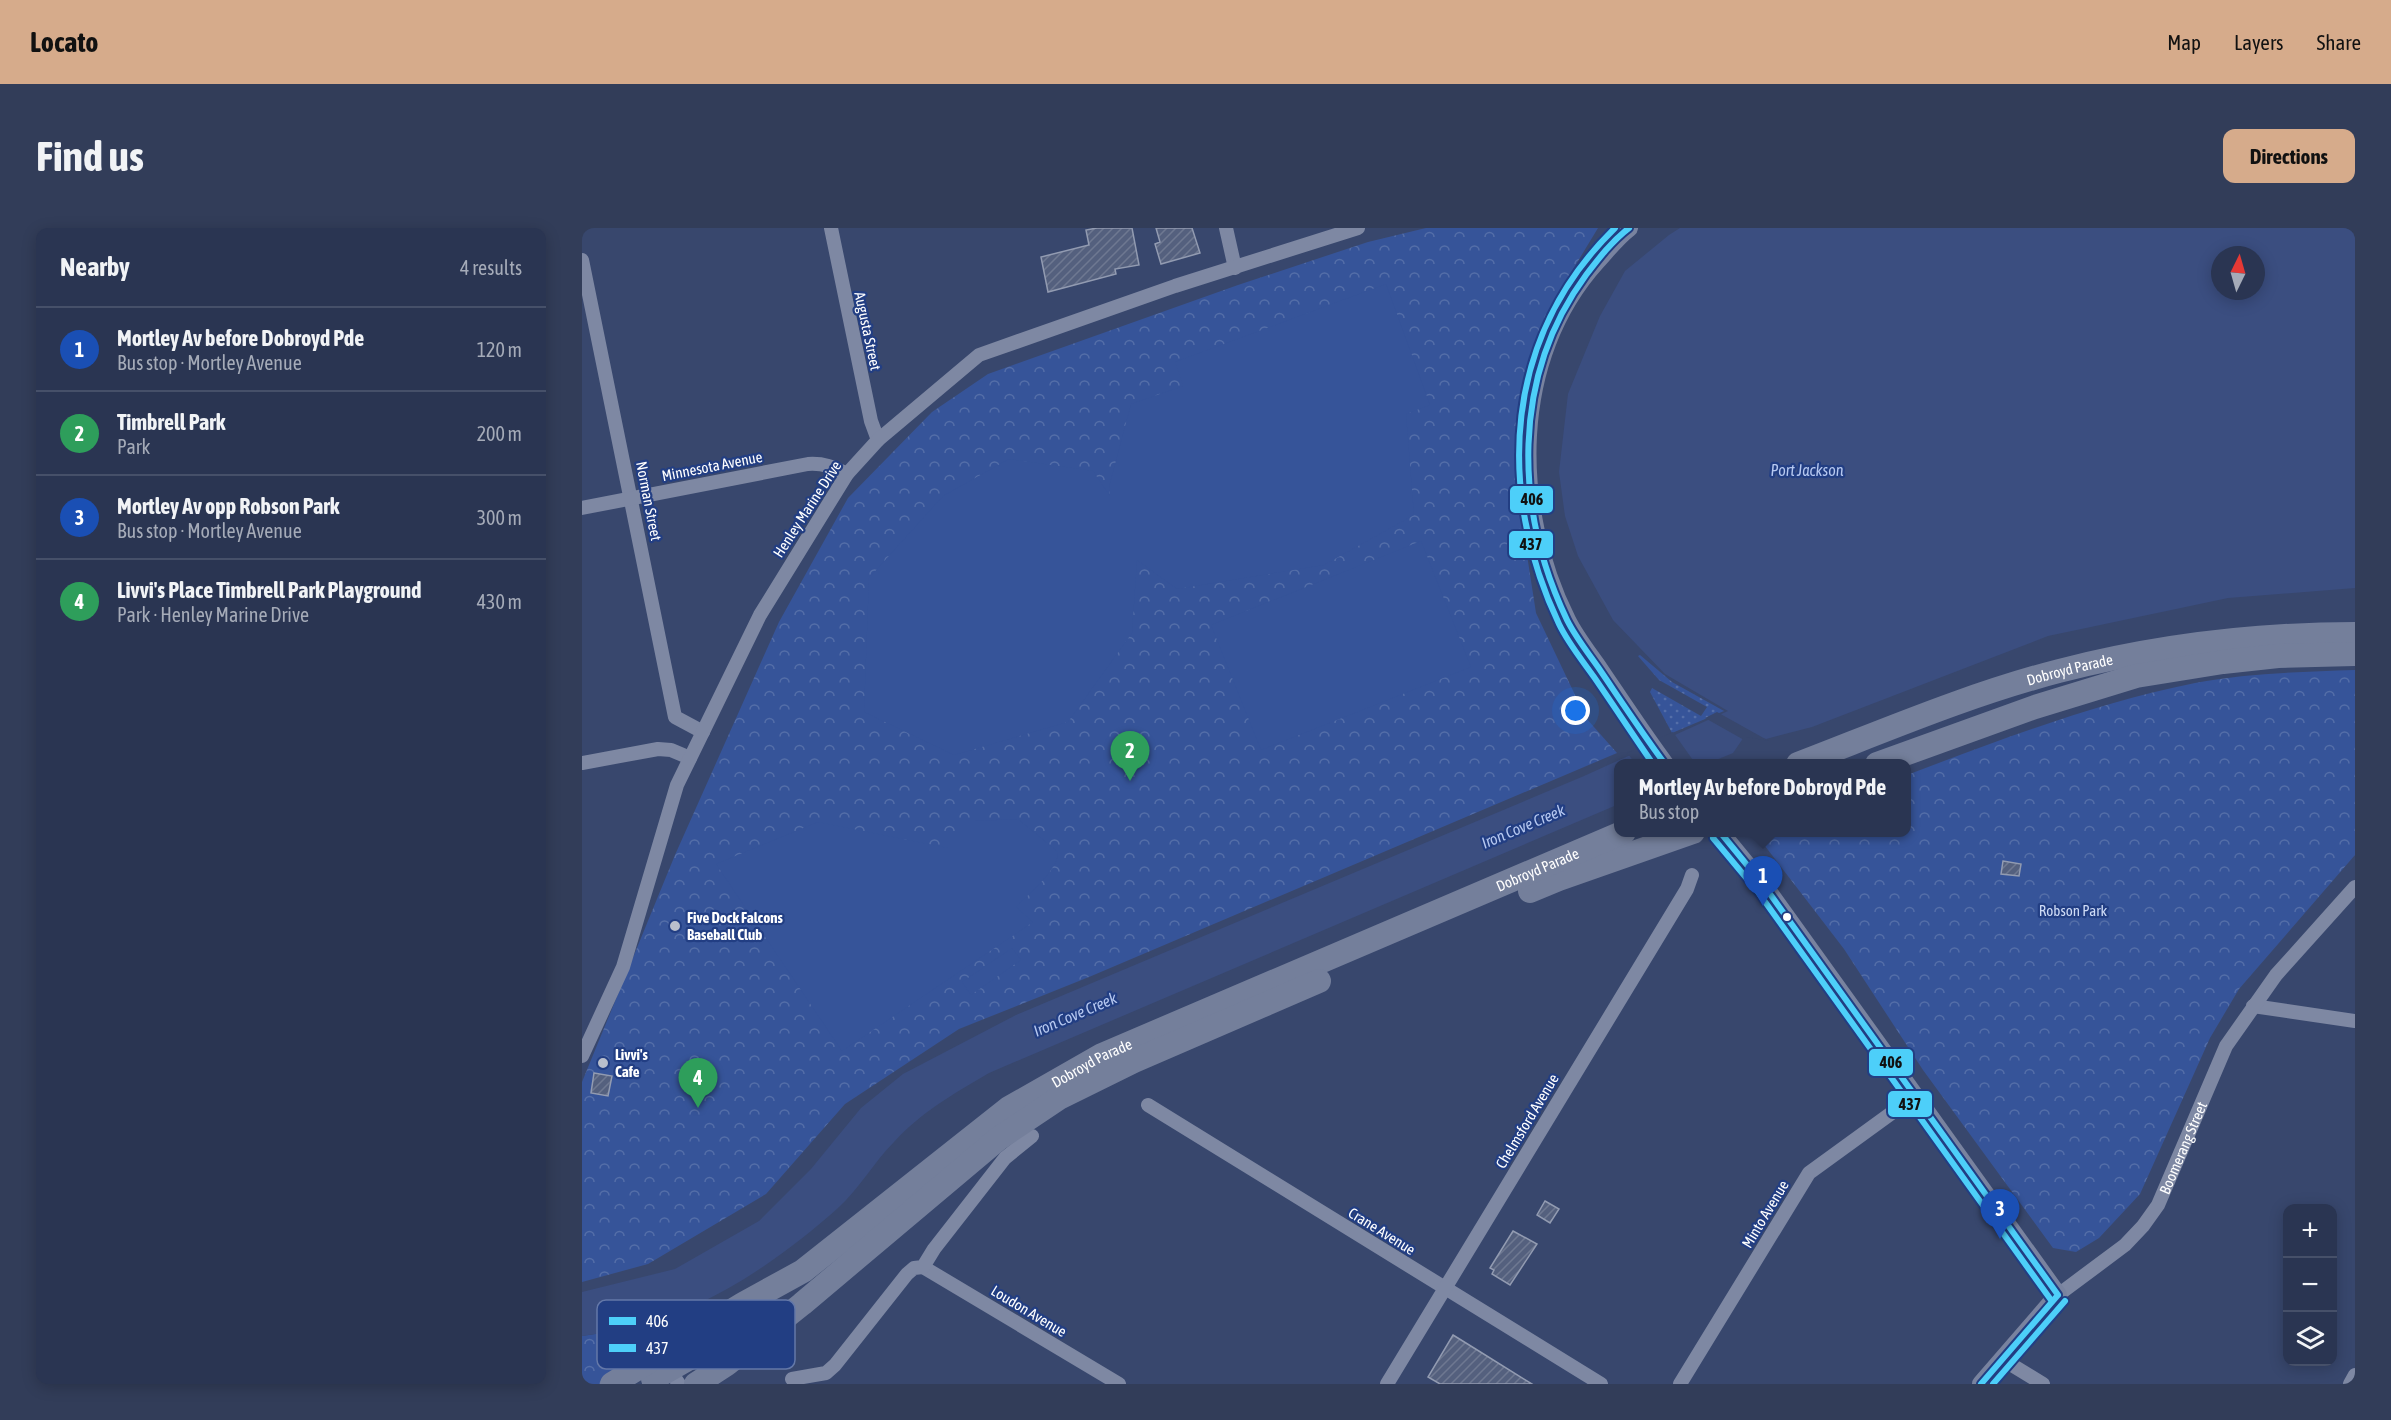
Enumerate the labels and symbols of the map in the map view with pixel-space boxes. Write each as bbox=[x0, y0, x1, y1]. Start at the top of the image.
north arrow bbox=[2211, 246, 2265, 300]
street label: Augusta Street bbox=[851, 290, 885, 372]
street label: Minnesota Avenue bbox=[660, 448, 764, 484]
street label: Henley Marine Drive bbox=[769, 457, 845, 560]
street label: Norman Street bbox=[633, 460, 665, 542]
water label: Port Jackson bbox=[1770, 461, 1844, 479]
line badge: 406 bbox=[1509, 485, 1554, 514]
text: 406 bbox=[1520, 490, 1544, 508]
line badge: 437 bbox=[1508, 530, 1554, 559]
text: 437 bbox=[1519, 535, 1542, 553]
street label: Dobroyd Parade bbox=[2024, 650, 2114, 688]
your location bbox=[1561, 696, 1590, 725]
pin: 2 bbox=[1110, 732, 1150, 781]
water label: Iron Cove Creek bbox=[1479, 800, 1568, 852]
street label: Dobroyd Parade bbox=[1493, 844, 1581, 894]
pin: 1 bbox=[1744, 856, 1782, 906]
park label: Robson Park bbox=[2039, 902, 2108, 919]
place label: Five Dock Falcons Baseball Club bbox=[687, 909, 783, 943]
unlabelled marker bbox=[1781, 911, 1793, 923]
marker: Five Dock Falcons Baseball Club bbox=[668, 919, 682, 933]
water label: Iron Cove Creek bbox=[1031, 988, 1120, 1040]
street label: Dobroyd Parade bbox=[1048, 1035, 1134, 1091]
place label: Livvi's Cafe bbox=[615, 1046, 649, 1080]
line badge: 406 bbox=[1868, 1048, 1914, 1077]
text: 406 bbox=[1879, 1053, 1903, 1071]
marker: Livvi's Cafe bbox=[596, 1056, 610, 1070]
pin: 4 bbox=[678, 1058, 718, 1108]
street label: Chelmsford Avenue bbox=[1492, 1071, 1562, 1171]
line badge: 437 bbox=[1887, 1090, 1933, 1118]
text: 437 bbox=[1898, 1095, 1921, 1113]
street label: Boomerang Street bbox=[2155, 1099, 2210, 1196]
street label: Minto Avenue bbox=[1738, 1177, 1792, 1251]
pin: 3 bbox=[1980, 1190, 2020, 1239]
street label: Crane Avenue bbox=[1345, 1204, 1419, 1258]
street label: Loudon Avenue bbox=[988, 1282, 1070, 1340]
legend bbox=[597, 1300, 795, 1369]
text: 406 bbox=[646, 1312, 669, 1330]
text: 437 bbox=[646, 1339, 669, 1357]

